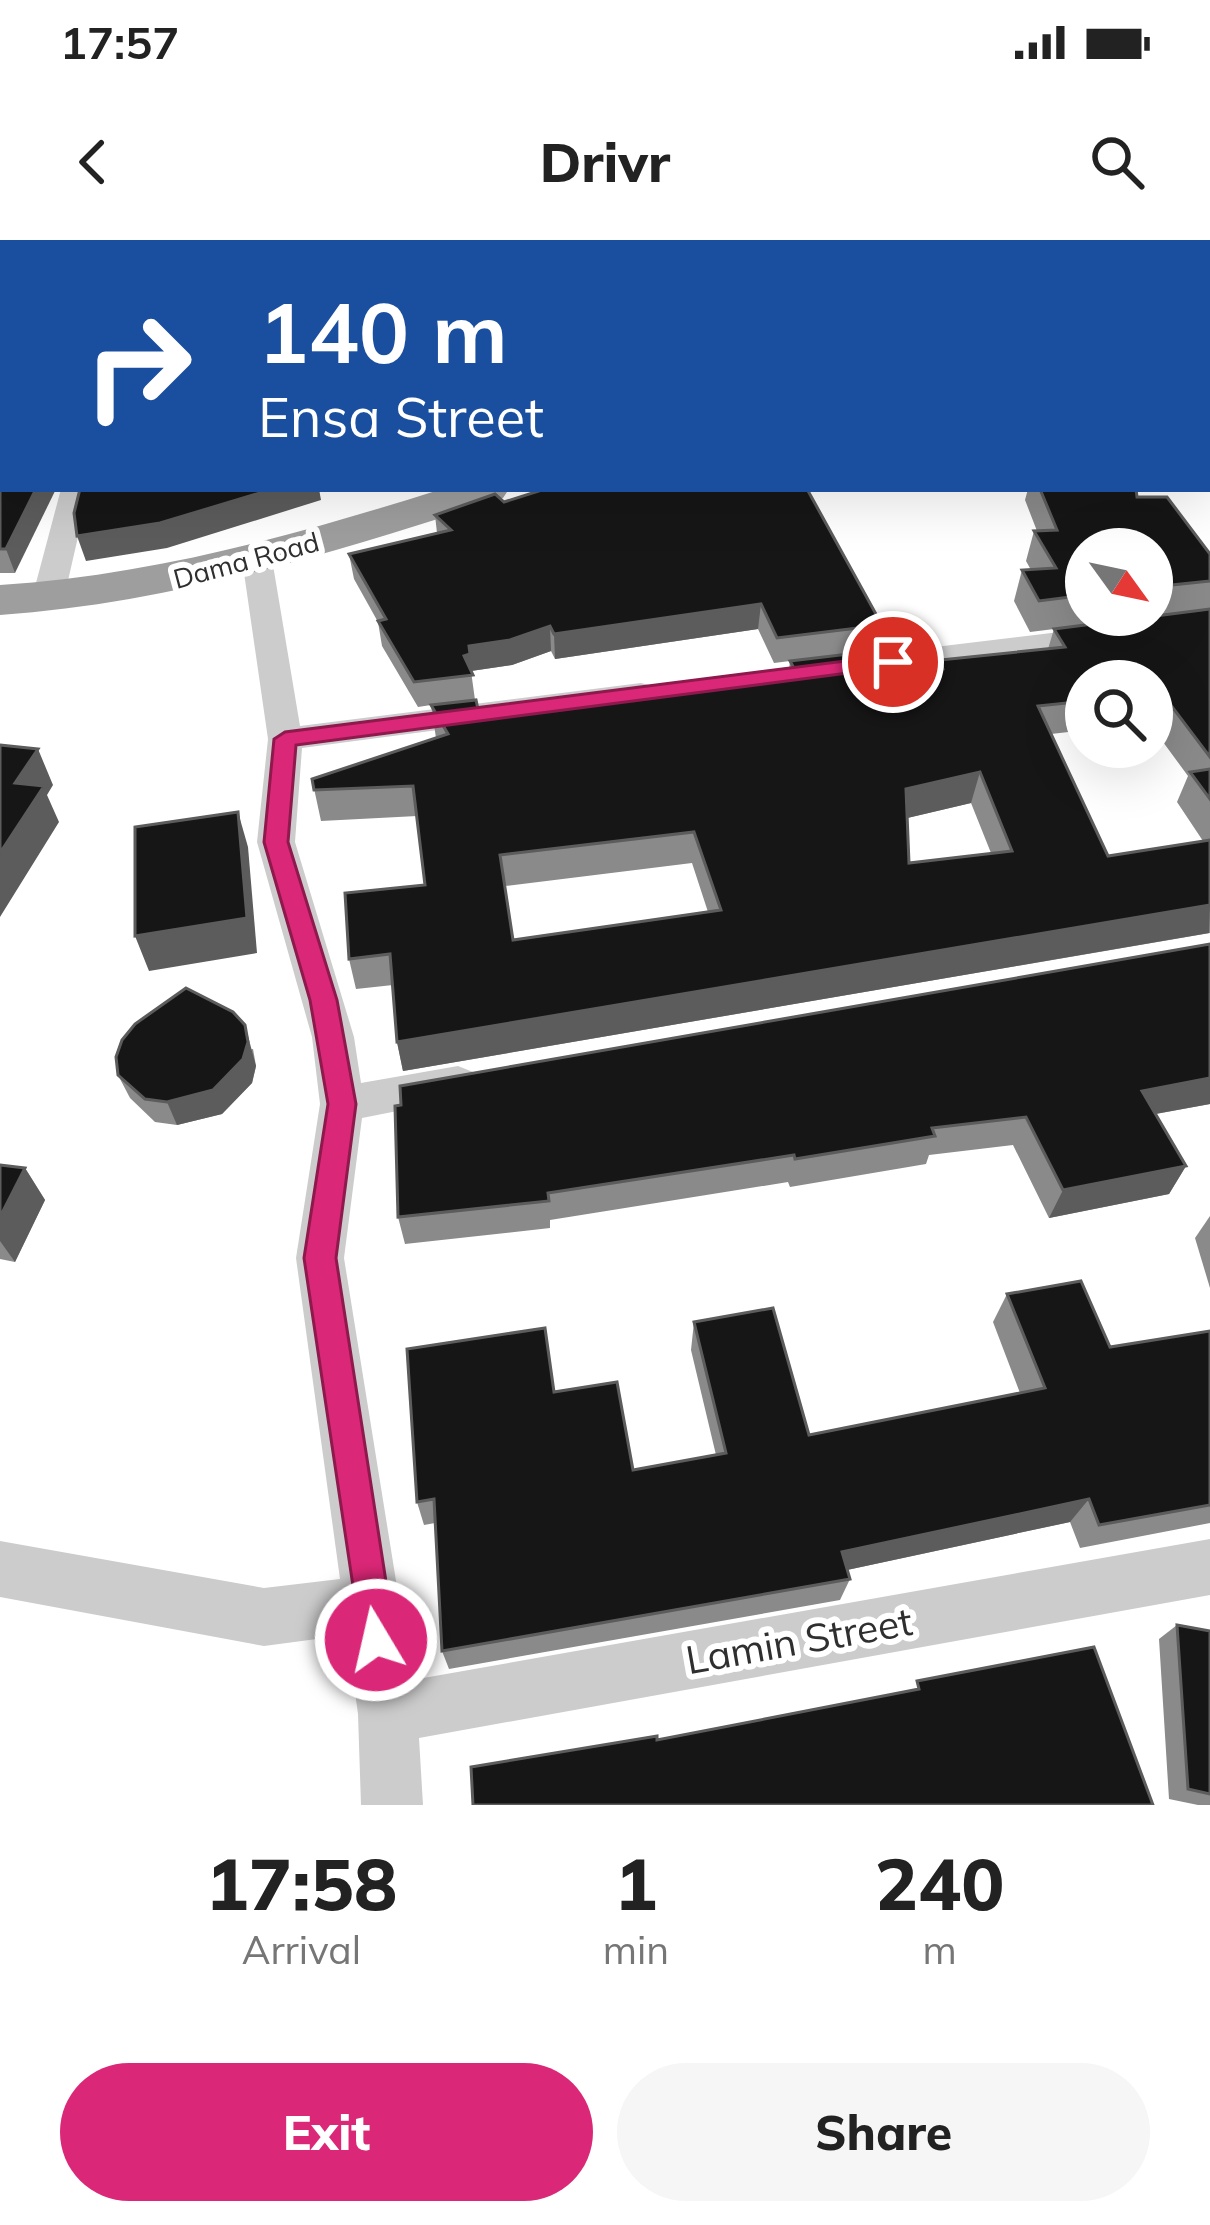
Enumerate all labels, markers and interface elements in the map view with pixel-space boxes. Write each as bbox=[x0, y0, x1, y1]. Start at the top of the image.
text: 17:57 bbox=[60, 14, 179, 70]
text: Drivr bbox=[540, 128, 670, 196]
icon: back bbox=[60, 129, 126, 195]
icon: search bbox=[1084, 129, 1150, 195]
text: 140 m bbox=[258, 279, 508, 384]
icon: right bbox=[60, 288, 216, 444]
text: Ensa Street bbox=[258, 383, 544, 451]
street label: Dama Road bbox=[169, 524, 323, 596]
north arrow bbox=[1065, 528, 1173, 636]
map controls bbox=[1065, 528, 1173, 768]
pin bbox=[842, 611, 944, 713]
icon: arrive bbox=[860, 629, 926, 695]
button: search bbox=[1065, 660, 1173, 768]
position arrow bbox=[313, 1577, 439, 1703]
street label: Lamin Street bbox=[682, 1596, 916, 1684]
text: 17:58 bbox=[206, 1838, 397, 1928]
text: 1 bbox=[614, 1838, 658, 1928]
text: 240 bbox=[875, 1838, 1004, 1928]
text: Arrival bbox=[242, 1925, 361, 1974]
text: min bbox=[603, 1925, 669, 1974]
text: m bbox=[922, 1925, 957, 1974]
button: Exit bbox=[60, 2063, 593, 2201]
button: Share bbox=[617, 2063, 1150, 2201]

